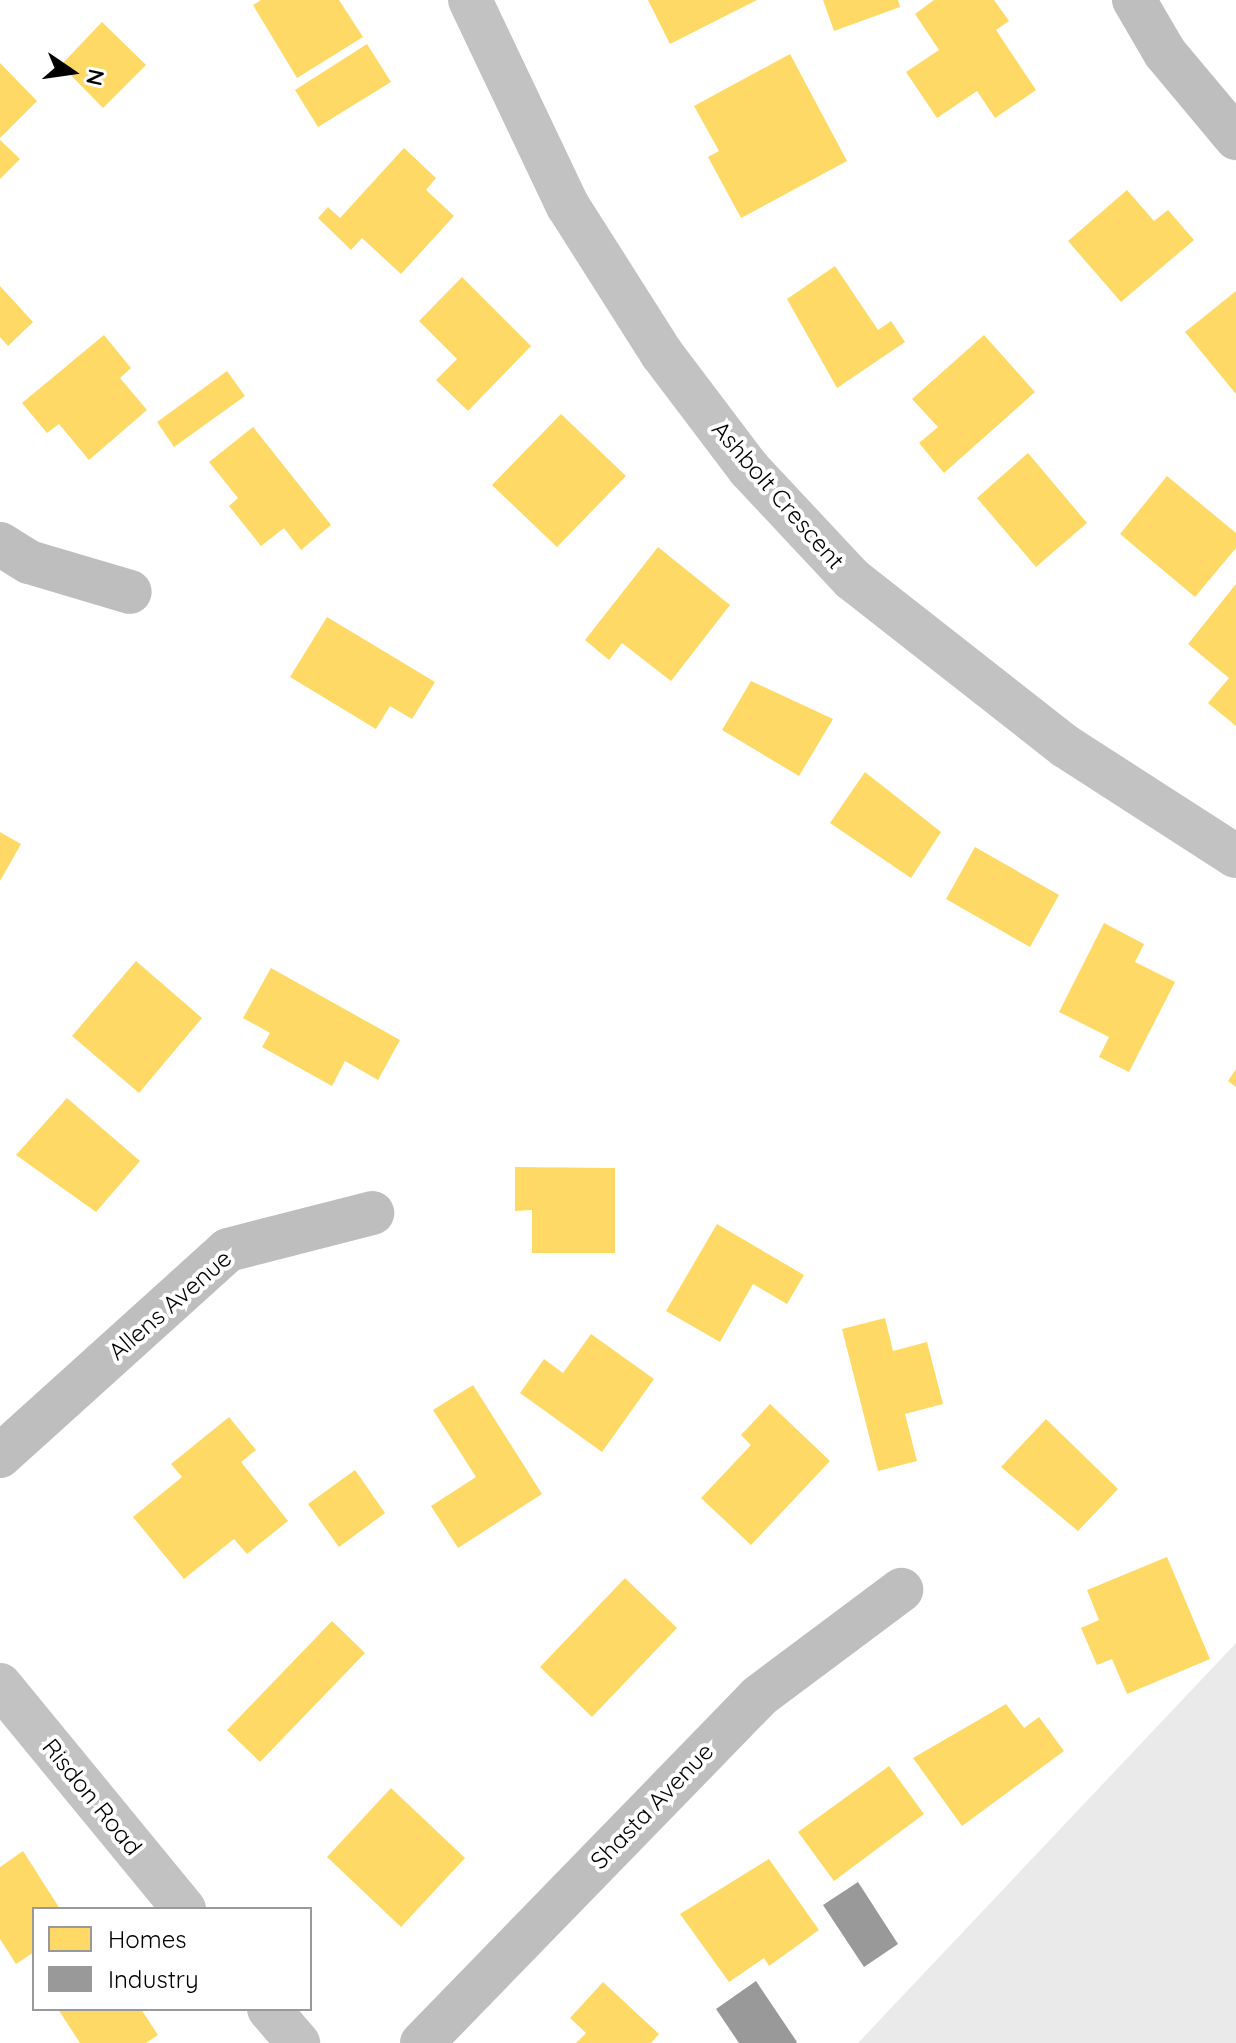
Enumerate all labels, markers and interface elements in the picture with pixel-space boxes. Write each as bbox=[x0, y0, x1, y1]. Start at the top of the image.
north arrow bbox=[32, 32, 112, 112]
text: N bbox=[80, 66, 111, 88]
street label: Ashbolt Crescent bbox=[706, 415, 850, 575]
street label: Allens Avenue bbox=[103, 1244, 237, 1366]
street label: Risdon Road bbox=[36, 1733, 148, 1861]
street label: Shasta Avenue bbox=[585, 1737, 719, 1875]
legend bbox=[32, 1907, 312, 2011]
text: Homes bbox=[108, 1924, 186, 1954]
text: Industry bbox=[108, 1964, 199, 1994]

